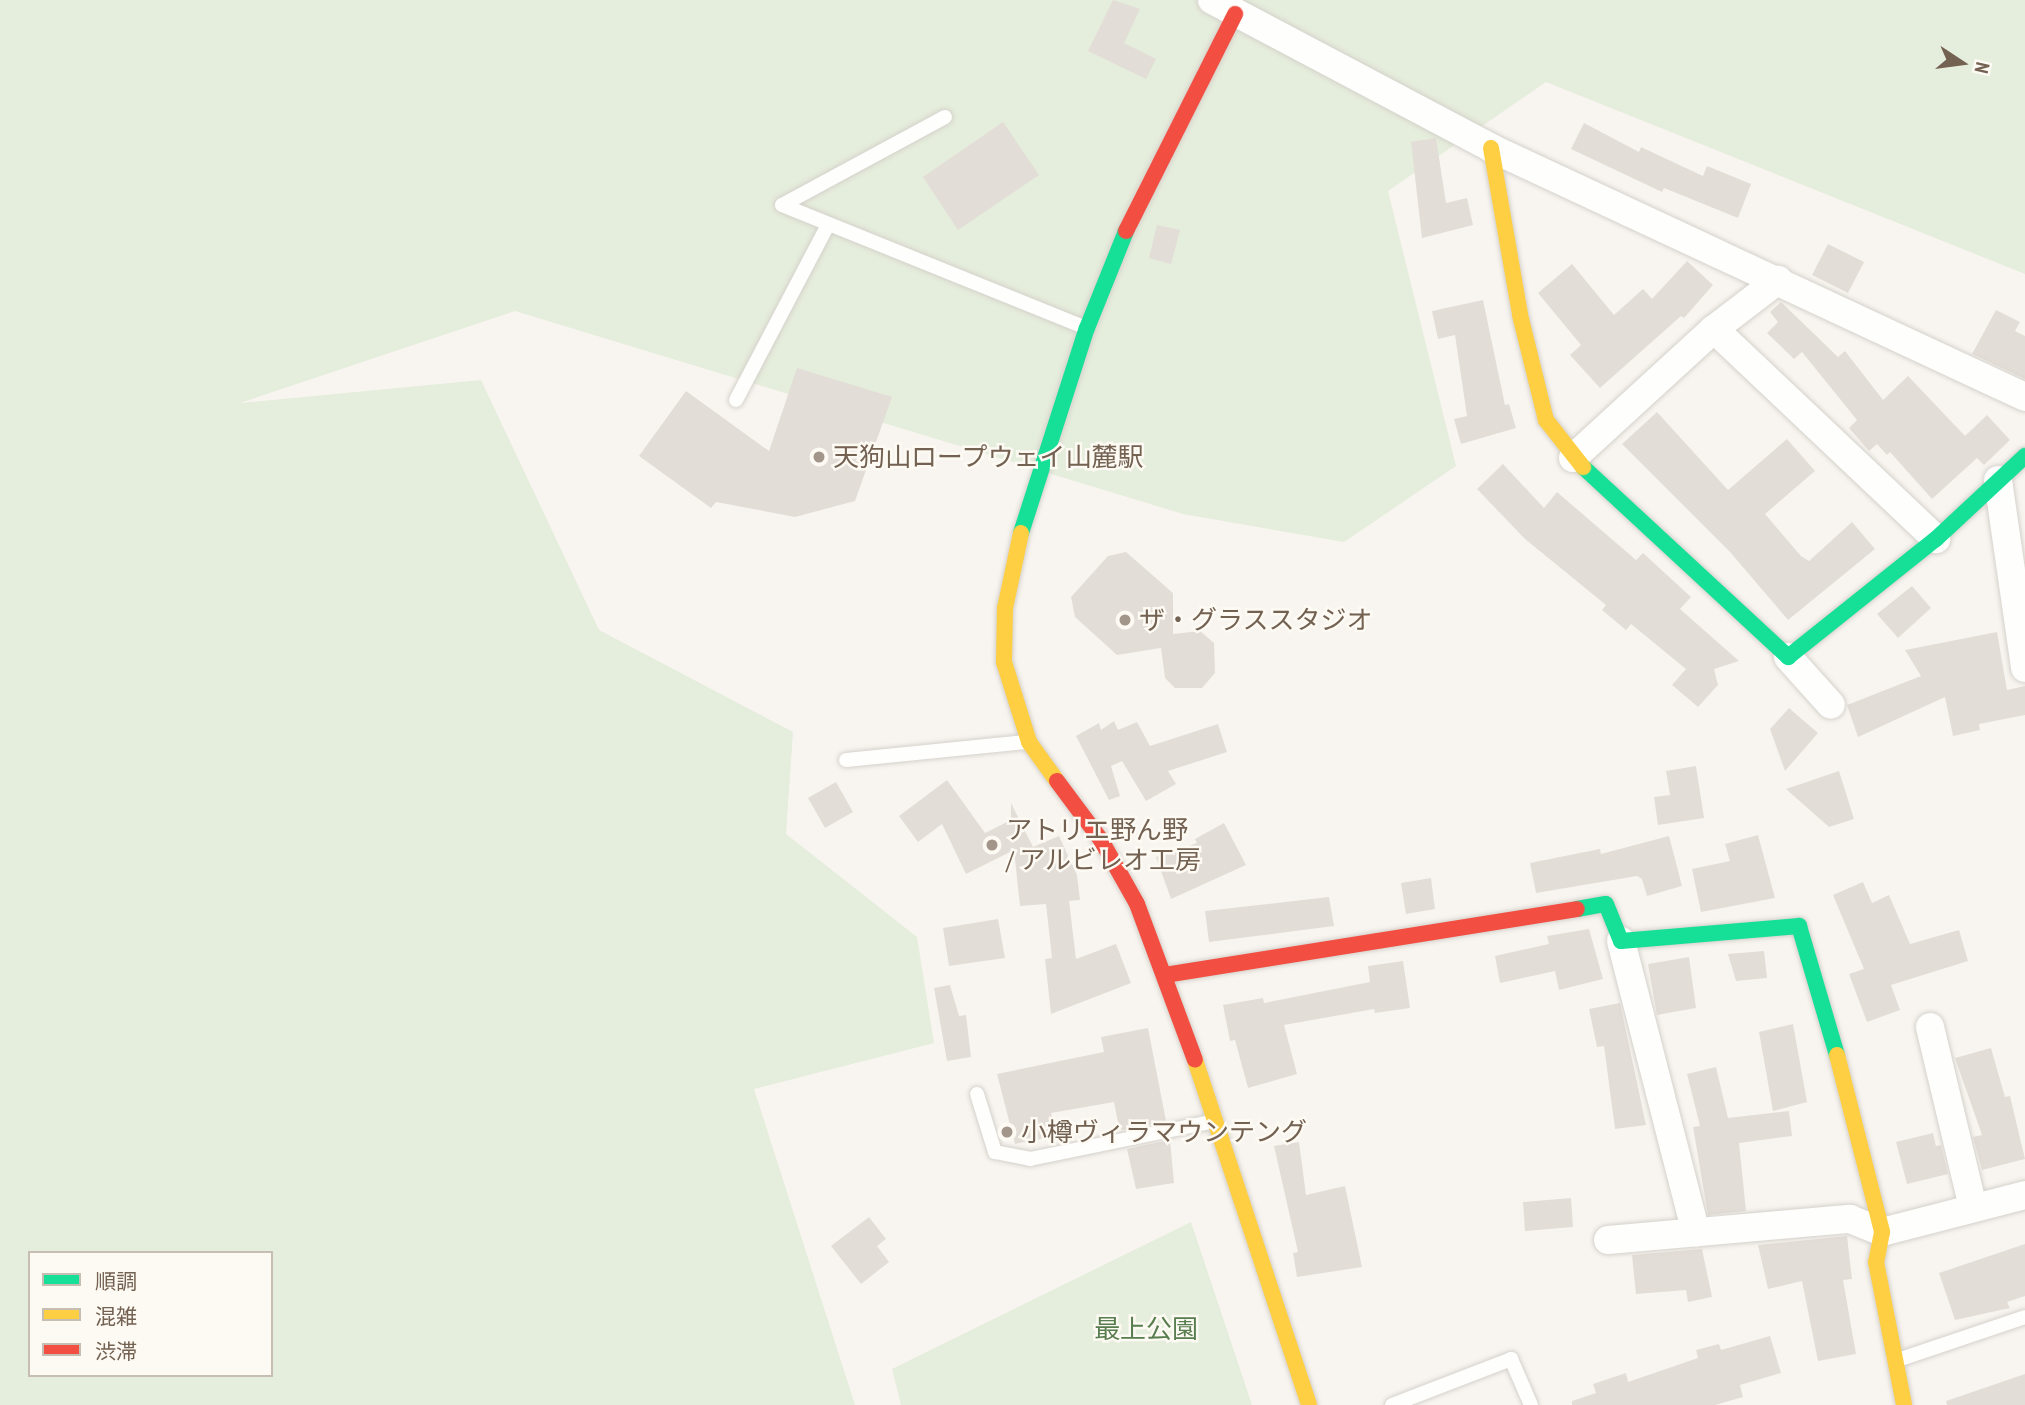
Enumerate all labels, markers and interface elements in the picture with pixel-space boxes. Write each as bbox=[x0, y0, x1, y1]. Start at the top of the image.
north arrow bbox=[1927, 28, 1997, 98]
text: N bbox=[1970, 60, 1995, 75]
place label: 天狗山ロープウェイ山麓駅 bbox=[833, 441, 1145, 473]
marker: 天狗山ロープウェイ山麓駅 bbox=[811, 449, 827, 465]
place label: ザ・グラススタジオ bbox=[1139, 604, 1373, 636]
marker: ザ・グラススタジオ bbox=[1117, 612, 1133, 628]
place label: アトリエ野ん野 / アルビレオ工房 bbox=[1006, 814, 1201, 876]
marker: アトリエ野ん野 / アルビレオ工房 bbox=[984, 837, 1000, 853]
place label: 小樽ヴィラマウンテング bbox=[1021, 1116, 1307, 1148]
marker: 小樽ヴィラマウンテング bbox=[999, 1124, 1015, 1140]
legend bbox=[28, 1251, 273, 1377]
text: 順調 bbox=[95, 1268, 137, 1295]
text: 混雑 bbox=[95, 1303, 137, 1330]
park label: 最上公園 bbox=[1094, 1313, 1198, 1345]
text: 渋滞 bbox=[95, 1338, 137, 1365]

